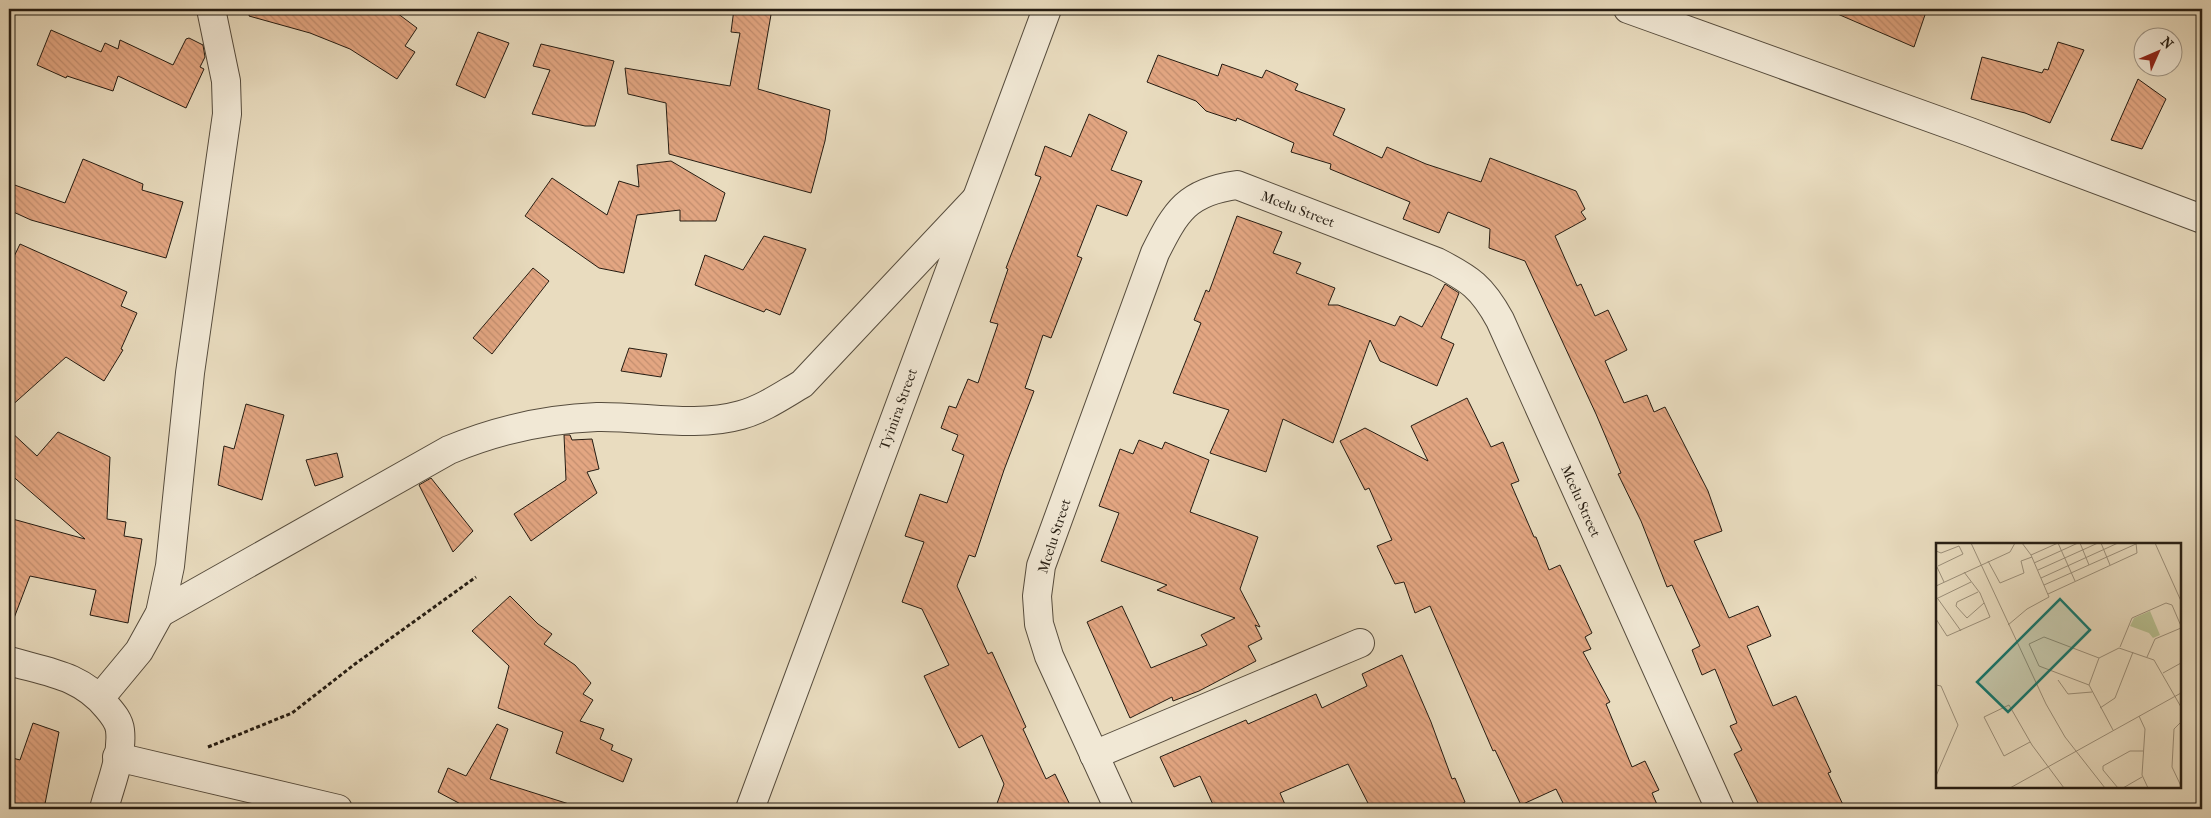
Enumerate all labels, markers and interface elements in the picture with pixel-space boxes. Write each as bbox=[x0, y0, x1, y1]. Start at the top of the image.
north arrow bbox=[2134, 28, 2184, 78]
text: N bbox=[2157, 33, 2177, 53]
street label: Mcelu Street bbox=[1259, 188, 1337, 231]
street label: Tyinira Street bbox=[876, 366, 921, 452]
street label: Mcelu Street bbox=[1557, 462, 1604, 540]
street label: Mcelu Street bbox=[1034, 497, 1075, 576]
inset map bbox=[1936, 543, 2181, 788]

